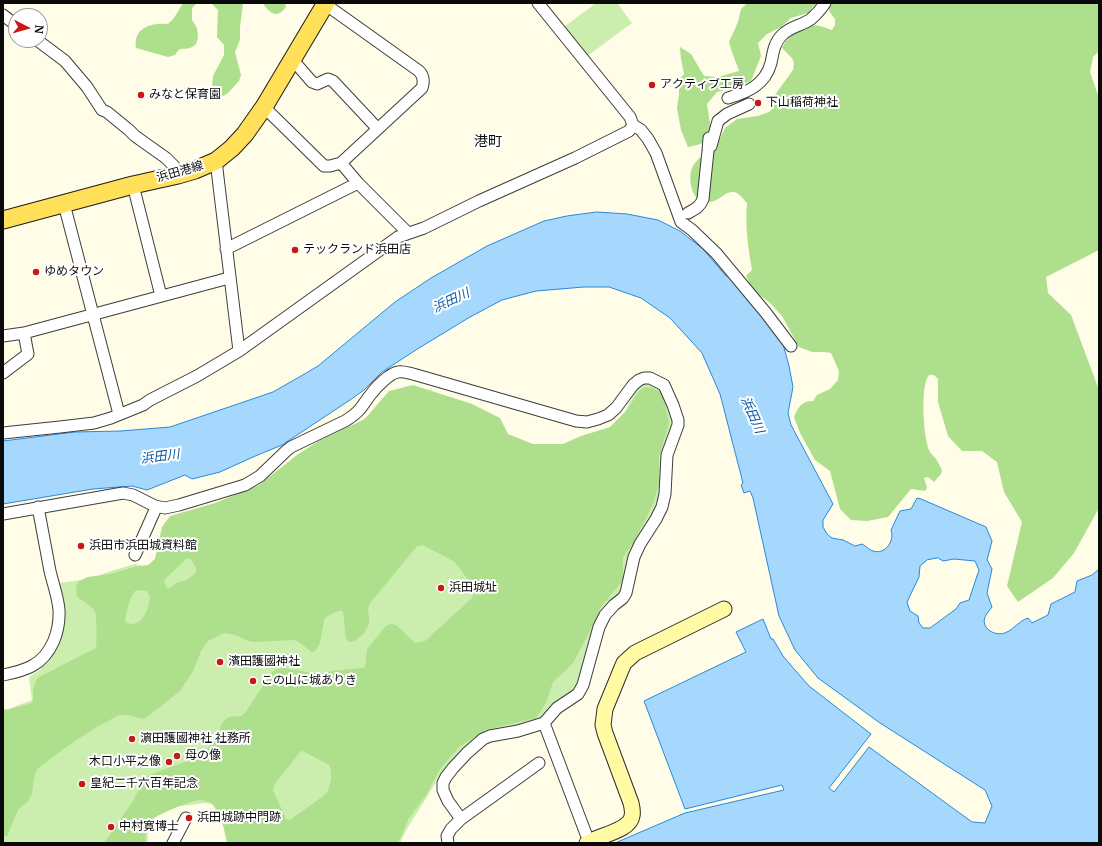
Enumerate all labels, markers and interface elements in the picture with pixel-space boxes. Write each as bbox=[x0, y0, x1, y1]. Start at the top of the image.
north arrow bbox=[8, 8, 48, 48]
text: N bbox=[32, 24, 46, 34]
place label: アクティブ工房 bbox=[660, 78, 744, 92]
marker: アクティブ工房 bbox=[647, 80, 657, 90]
place label: みなと保育園 bbox=[149, 88, 221, 102]
marker: みなと保育園 bbox=[136, 90, 146, 100]
place label: 下山稲荷神社 bbox=[766, 96, 838, 110]
marker: 下山稲荷神社 bbox=[753, 98, 763, 108]
district label: 港町 bbox=[474, 134, 502, 150]
street label: 浜田港線 bbox=[155, 158, 205, 186]
place label: テックランド浜田店 bbox=[303, 243, 411, 257]
marker: テックランド浜田店 bbox=[290, 245, 300, 255]
place label: ゆめタウン bbox=[44, 265, 104, 279]
marker: ゆめタウン bbox=[31, 267, 41, 277]
water label: 浜田川 bbox=[430, 286, 472, 316]
water label: 浜田川 bbox=[737, 394, 767, 436]
water label: 浜田川 bbox=[140, 447, 180, 467]
place label: 浜田市浜田城資料館 bbox=[89, 539, 197, 553]
marker: 浜田市浜田城資料館 bbox=[76, 541, 86, 551]
place label: 浜田城址 bbox=[449, 581, 497, 595]
marker: 浜田城址 bbox=[436, 583, 446, 593]
place label: 濱田護國神社 bbox=[228, 655, 300, 669]
marker: 濱田護國神社 bbox=[215, 657, 225, 667]
place label: この山に城ありき bbox=[261, 674, 357, 688]
marker: この山に城ありき bbox=[248, 676, 258, 686]
place label: 濵田護國神社 社務所 bbox=[140, 732, 251, 746]
marker: 濵田護國神社 社務所 bbox=[127, 734, 137, 744]
place label: 母の像 bbox=[185, 749, 221, 763]
marker: 母の像 bbox=[172, 751, 182, 761]
place label: 木口小平之像 bbox=[89, 755, 161, 769]
marker: 木口小平之像 bbox=[164, 757, 174, 767]
place label: 皇紀二千六百年記念 bbox=[90, 777, 198, 791]
marker: 皇紀二千六百年記念 bbox=[77, 779, 87, 789]
place label: 浜田城跡中門跡 bbox=[197, 811, 281, 825]
marker: 浜田城跡中門跡 bbox=[184, 813, 194, 823]
place label: 中村寛博士 bbox=[119, 820, 179, 834]
marker: 中村寛博士 bbox=[106, 822, 116, 832]

